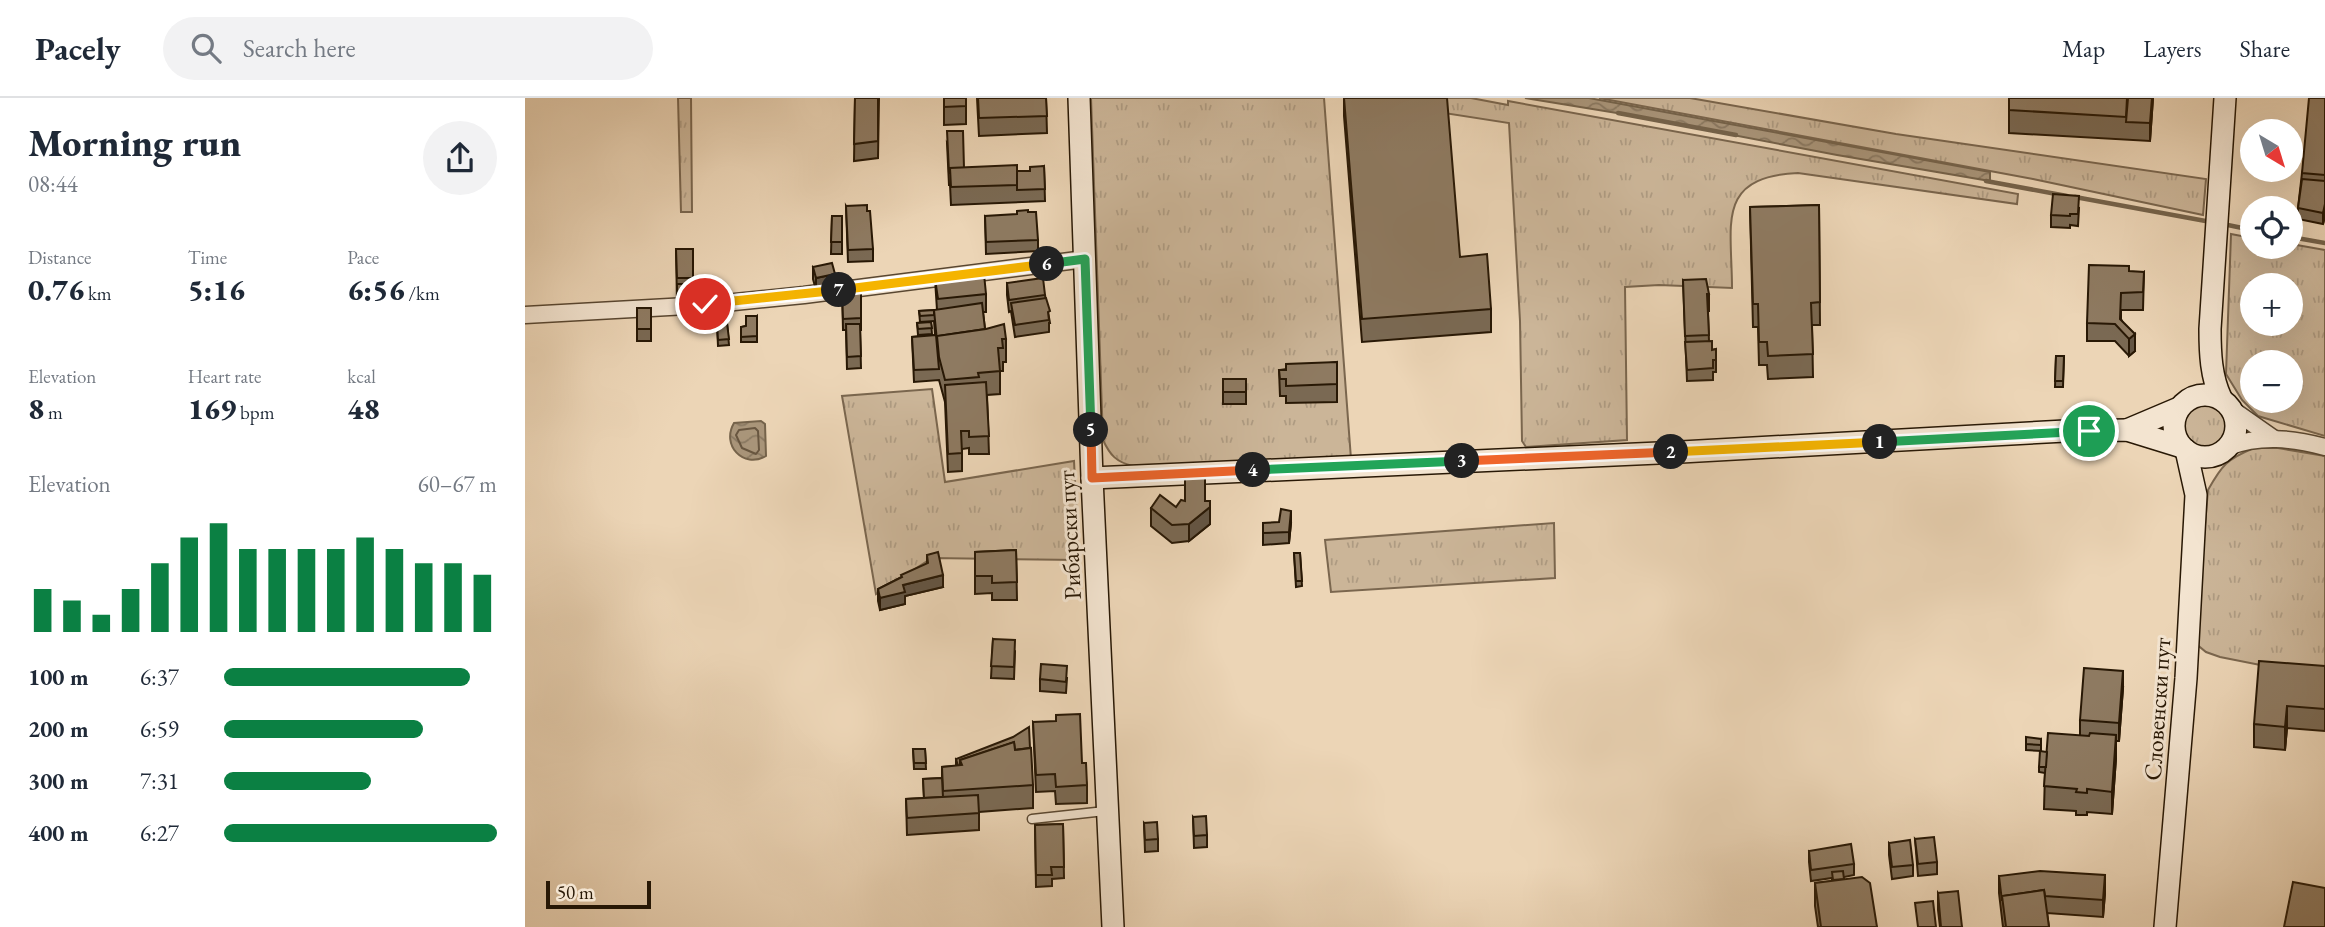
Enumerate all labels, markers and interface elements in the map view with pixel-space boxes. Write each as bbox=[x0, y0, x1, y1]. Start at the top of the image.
search box bbox=[163, 17, 653, 80]
text: Pacely bbox=[35, 27, 121, 70]
icon: search bbox=[187, 29, 225, 67]
text: Search here bbox=[243, 31, 356, 65]
text: Map bbox=[2062, 33, 2105, 64]
text: Layers bbox=[2143, 33, 2202, 64]
text: Share bbox=[2240, 33, 2290, 64]
text: Morning run bbox=[28, 118, 241, 167]
north arrow bbox=[2240, 119, 2303, 182]
map controls bbox=[2240, 119, 2303, 413]
button: share bbox=[423, 121, 497, 195]
text: 08:44 bbox=[28, 169, 78, 199]
button: locate bbox=[2240, 196, 2303, 259]
text: Distance bbox=[28, 245, 91, 270]
text: Time bbox=[188, 245, 227, 270]
text: Pace bbox=[347, 245, 379, 270]
pin: 6 bbox=[1029, 246, 1065, 282]
text: 6 bbox=[1041, 251, 1052, 276]
text: 0.76 bbox=[28, 270, 84, 309]
text: 5:16 bbox=[188, 270, 245, 309]
text: 6:56 bbox=[347, 270, 405, 309]
pin: 7 bbox=[821, 272, 857, 308]
button: + bbox=[2240, 273, 2303, 336]
pin bbox=[675, 274, 735, 334]
text: 7 bbox=[833, 277, 844, 302]
text: km bbox=[84, 281, 112, 306]
text: /km bbox=[405, 281, 440, 306]
icon: check bbox=[686, 285, 724, 323]
button: − bbox=[2240, 350, 2303, 413]
text: Elevation bbox=[28, 364, 96, 389]
text: Heart rate bbox=[188, 364, 261, 389]
text: kcal bbox=[347, 364, 376, 389]
text: 8 bbox=[28, 389, 44, 428]
text: 169 bbox=[188, 389, 236, 428]
text: 48 bbox=[347, 389, 380, 428]
text: m bbox=[44, 400, 63, 425]
text: bpm bbox=[236, 400, 275, 425]
pin bbox=[2059, 401, 2119, 461]
pin: 5 bbox=[1073, 412, 1109, 448]
icon: arrive bbox=[2070, 412, 2108, 450]
text: 5 bbox=[1085, 417, 1096, 442]
pin: 1 bbox=[1863, 424, 1897, 460]
text: 1 bbox=[1874, 429, 1885, 454]
pin: 2 bbox=[1653, 434, 1689, 470]
text: 2 bbox=[1665, 439, 1676, 464]
pin: 3 bbox=[1445, 444, 1479, 478]
text: 3 bbox=[1456, 448, 1467, 473]
pin: 4 bbox=[1235, 452, 1271, 488]
text: 4 bbox=[1247, 457, 1258, 482]
text: Elevation bbox=[28, 469, 111, 499]
text: 60–67 m bbox=[418, 469, 497, 499]
street label: Рибарски пут bbox=[1050, 469, 1088, 601]
street label: Словенски пут bbox=[2137, 636, 2177, 782]
text: 100 m bbox=[28, 662, 89, 692]
text: 6:37 bbox=[140, 662, 179, 692]
text: 200 m bbox=[28, 714, 89, 744]
text: 6:59 bbox=[140, 714, 179, 744]
text: 300 m bbox=[28, 766, 89, 796]
text: 7:31 bbox=[140, 766, 179, 796]
text: 400 m bbox=[28, 818, 89, 848]
text: 6:27 bbox=[140, 818, 179, 848]
scale bar bbox=[546, 878, 651, 910]
text: 50 m bbox=[557, 880, 594, 905]

